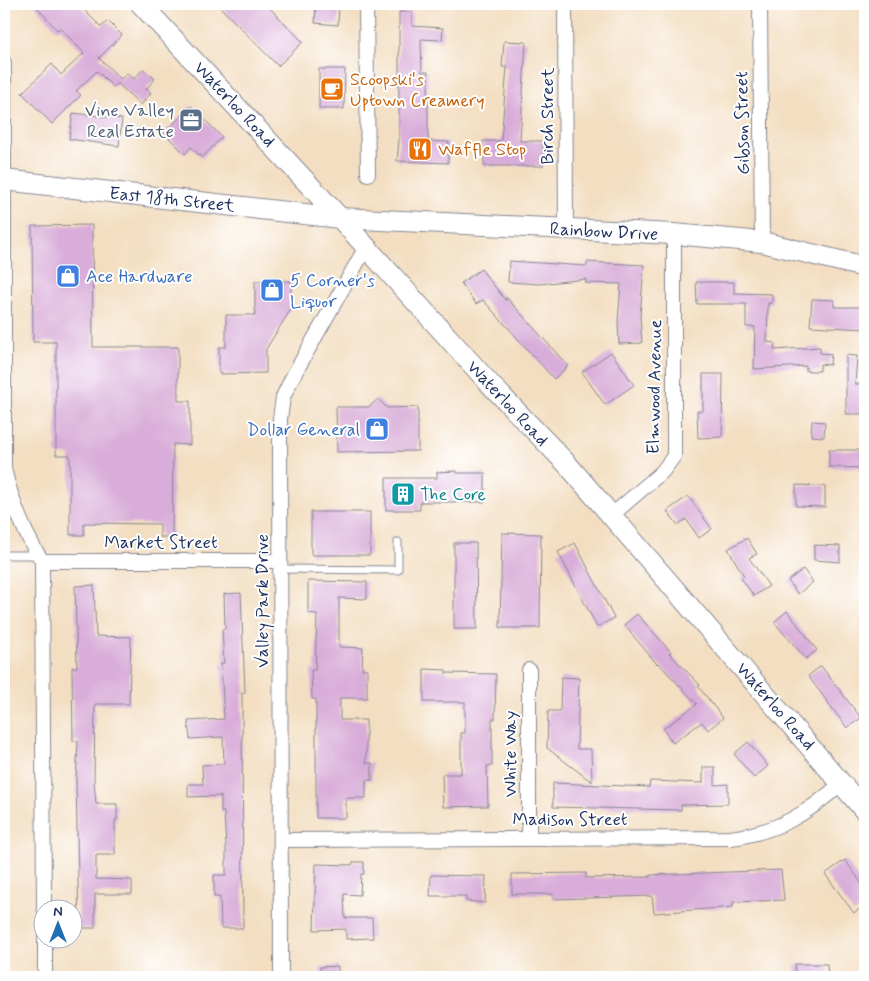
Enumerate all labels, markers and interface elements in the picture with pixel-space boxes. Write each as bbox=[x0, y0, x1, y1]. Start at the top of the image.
street label: Waterloo Road bbox=[188, 57, 280, 153]
street label: Birch Street bbox=[536, 67, 560, 164]
place label: Scoopski's Uptown Creamery bbox=[350, 68, 485, 113]
street label: Gibson Street bbox=[730, 71, 756, 175]
cafe icon: Scoopski's Uptown Creamery bbox=[319, 76, 345, 102]
place label: Vine Valley Real Estate bbox=[85, 99, 174, 144]
office icon: Vine Valley Real Estate bbox=[178, 107, 204, 133]
restaurant icon: Waffle Stop bbox=[407, 136, 433, 162]
place label: Waffle Stop bbox=[438, 138, 526, 162]
street label: East 18th Street bbox=[108, 181, 236, 219]
street label: Rainbow Drive bbox=[549, 217, 659, 247]
shop icon: Ace Hardware bbox=[55, 263, 81, 289]
place label: Ace Hardware bbox=[86, 265, 192, 289]
place label: 5 Corner's Liquor bbox=[290, 269, 375, 314]
shop icon: 5 Corner's Liquor bbox=[259, 277, 285, 303]
street label: Elmwood Avenue bbox=[642, 319, 668, 455]
street label: Waterloo Road bbox=[461, 356, 553, 452]
shop icon: Dollar General bbox=[364, 416, 390, 442]
place label: Dollar General bbox=[247, 418, 360, 442]
building icon: The Core bbox=[390, 481, 416, 507]
place label: The Core bbox=[420, 483, 486, 507]
street label: Market Street bbox=[104, 531, 218, 555]
street label: Valley Park Drive bbox=[251, 534, 275, 668]
street label: Waterloo Road bbox=[730, 658, 820, 756]
street label: White Way bbox=[499, 711, 523, 797]
street label: Madison Street bbox=[512, 808, 628, 832]
north arrow bbox=[32, 898, 82, 948]
text: N bbox=[53, 903, 63, 921]

